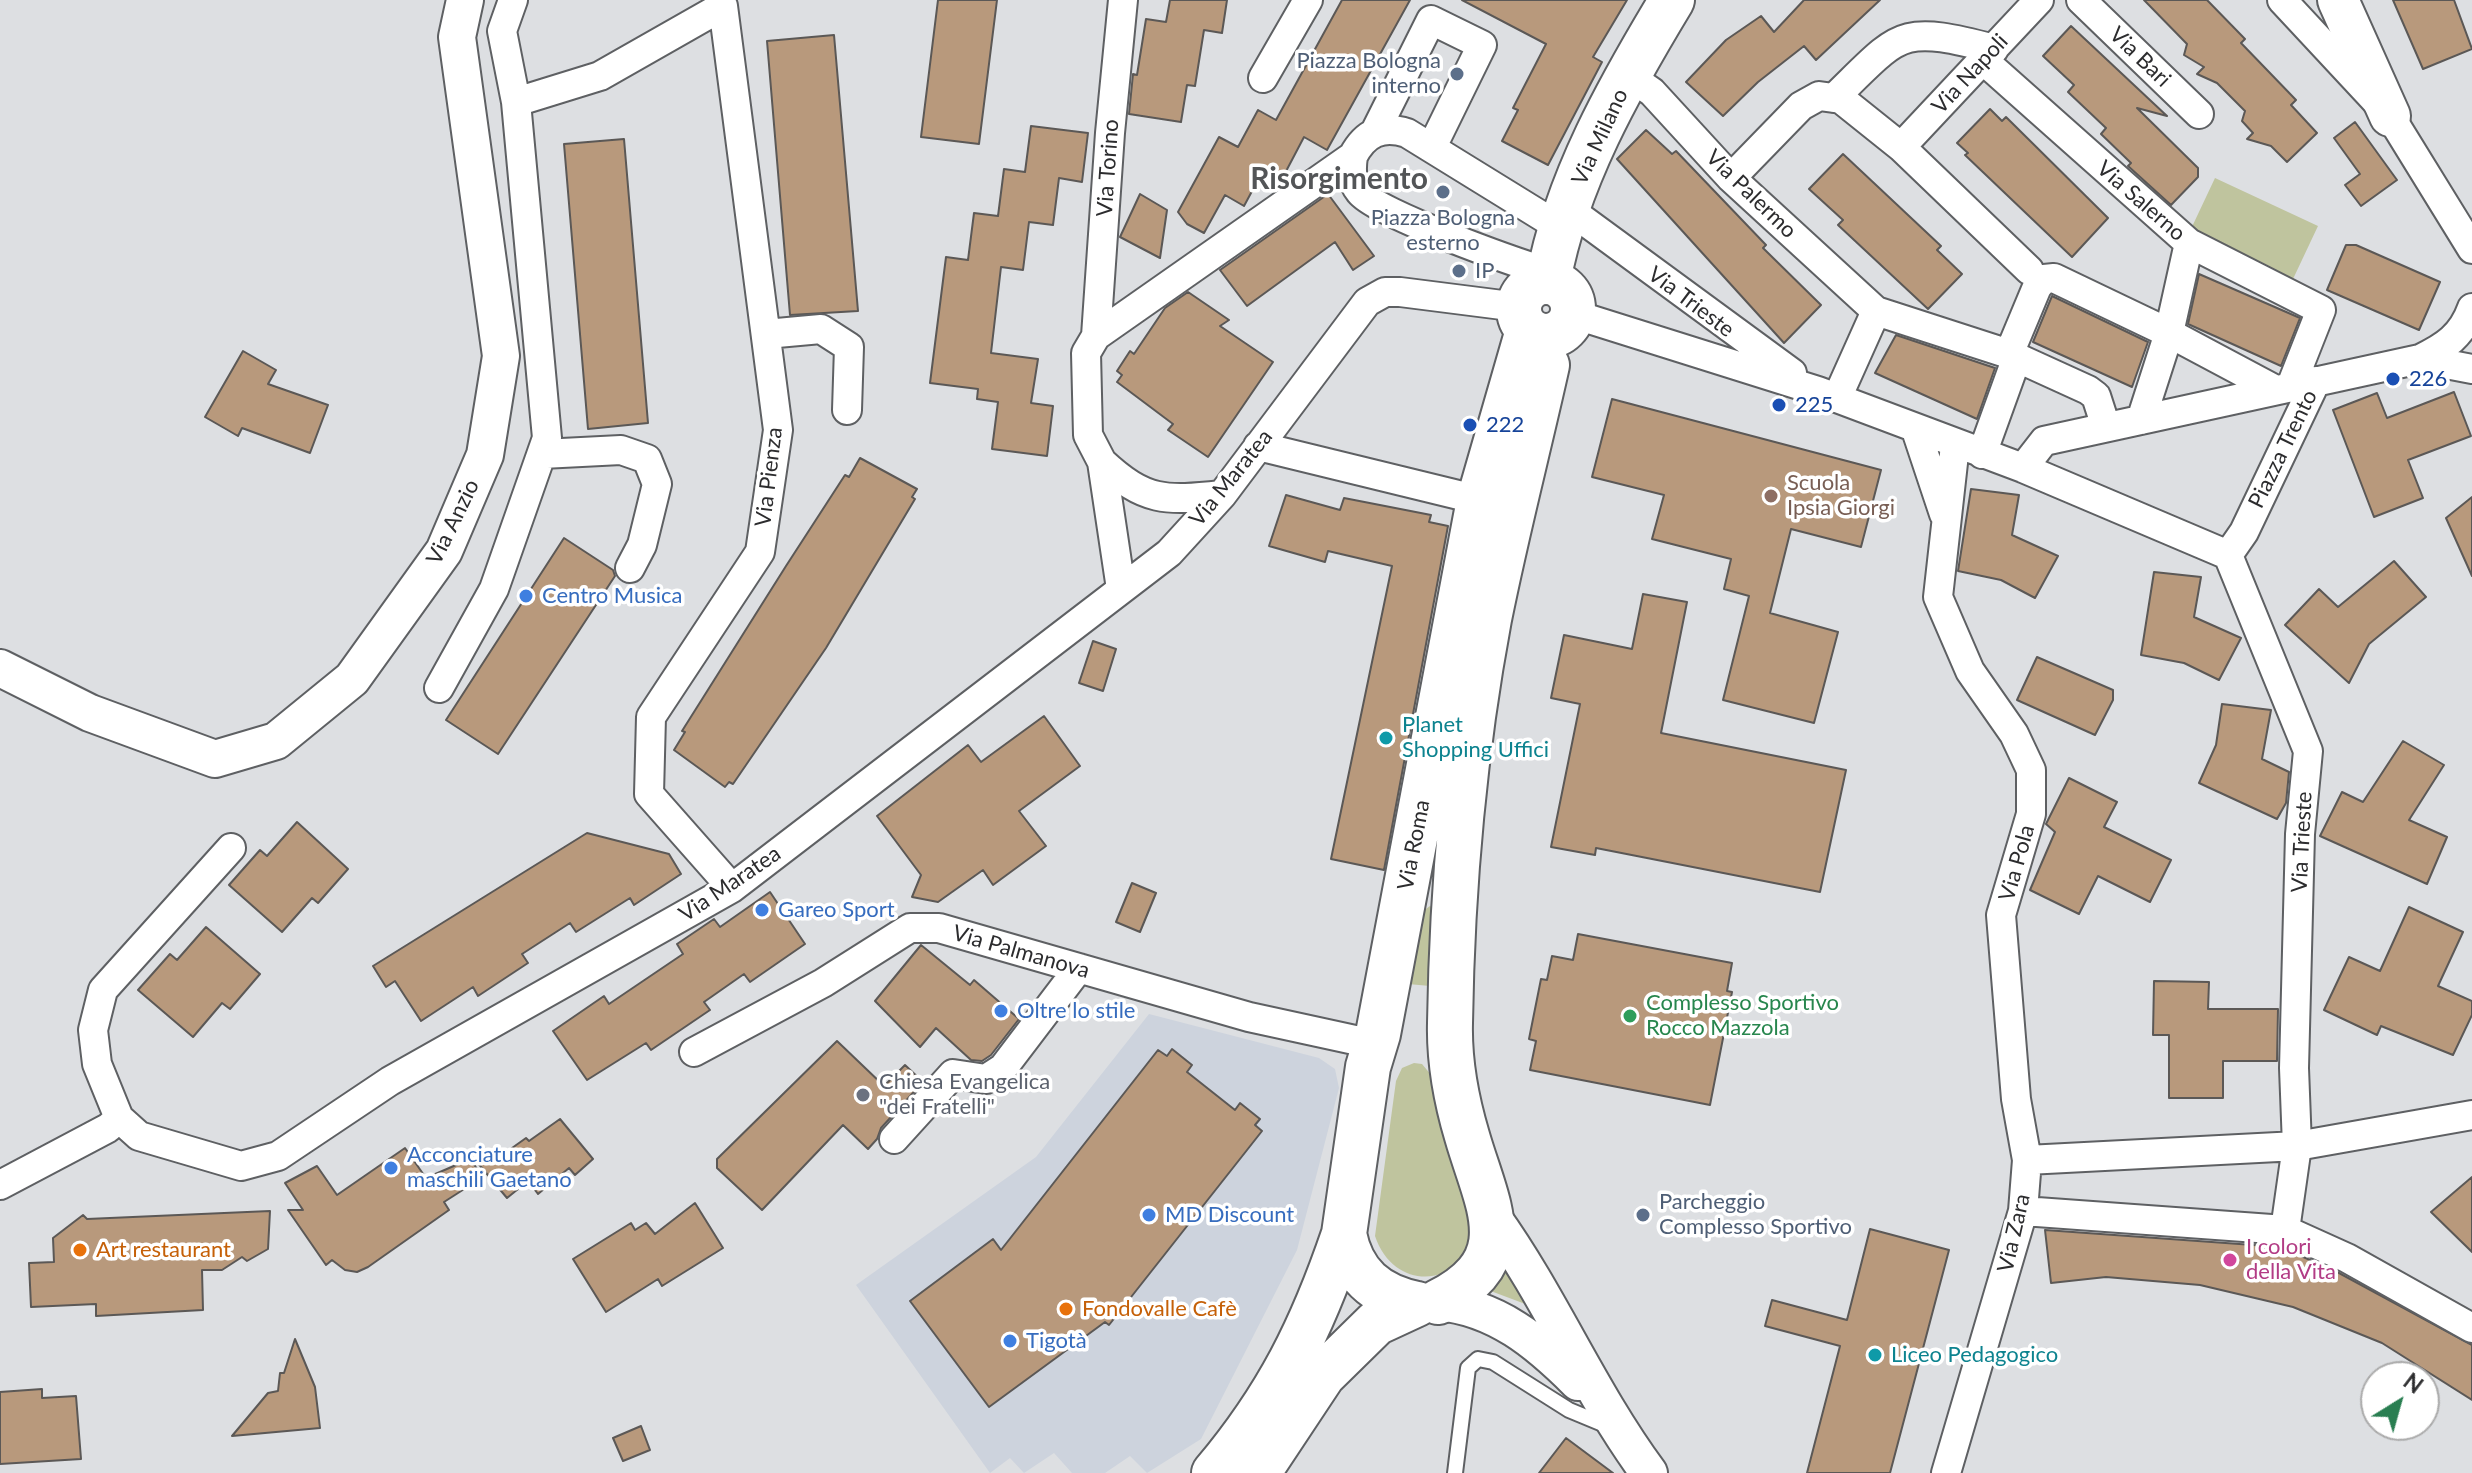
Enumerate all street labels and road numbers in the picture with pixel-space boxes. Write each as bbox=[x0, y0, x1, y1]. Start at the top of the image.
street label: Via Bari bbox=[2104, 21, 2176, 93]
street label: Via Napoli bbox=[1926, 29, 2014, 119]
street label: Via Milano bbox=[1566, 85, 1634, 189]
street label: Via Torino bbox=[1091, 118, 1125, 218]
street label: Via Palermo bbox=[1700, 144, 1802, 244]
street label: Via Salerno bbox=[2091, 155, 2191, 247]
street label: Via Trieste bbox=[1643, 261, 1739, 343]
street label: Piazza Trento bbox=[2243, 386, 2323, 512]
street label: Via Maratea bbox=[1184, 424, 1278, 532]
street label: Via Pienza bbox=[750, 426, 788, 528]
street label: Via Anzio bbox=[421, 475, 485, 569]
street label: Via Trieste bbox=[2286, 791, 2318, 893]
street label: Via Roma bbox=[1392, 798, 1436, 892]
street label: Via Pola bbox=[1994, 822, 2040, 904]
street label: Via Maratea bbox=[674, 840, 786, 928]
street label: Via Palmanova bbox=[949, 920, 1093, 984]
street label: Via Zara bbox=[1992, 1191, 2036, 1275]

